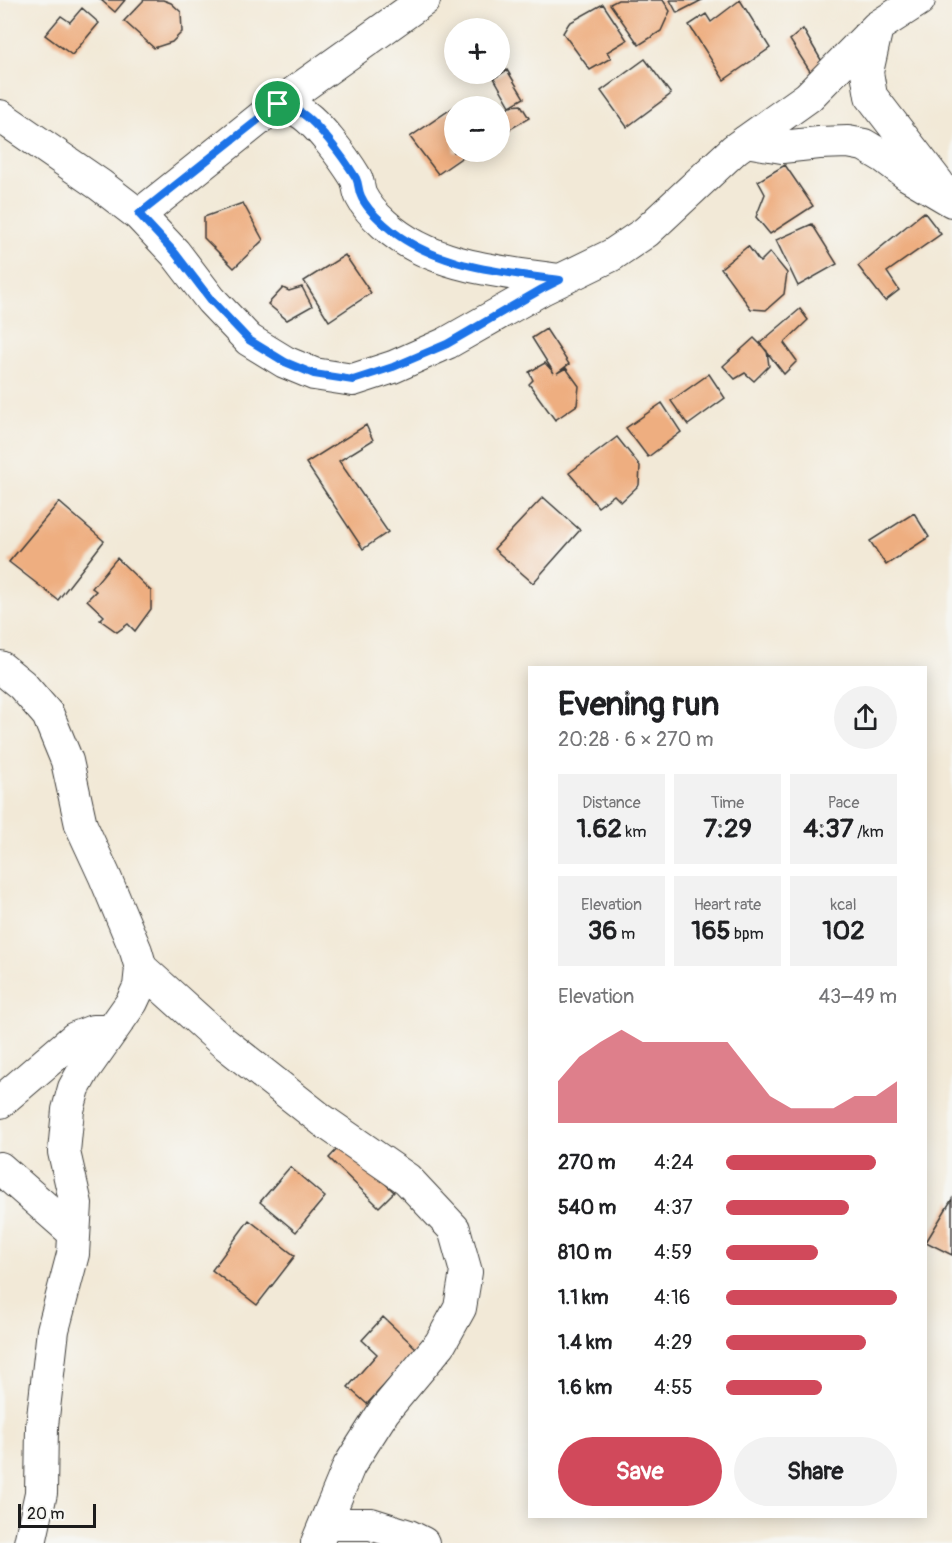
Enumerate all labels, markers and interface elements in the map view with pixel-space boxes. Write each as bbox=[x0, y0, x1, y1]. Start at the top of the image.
map controls bbox=[444, 18, 510, 162]
button: + bbox=[444, 18, 510, 84]
pin bbox=[252, 78, 303, 129]
icon: arrive bbox=[261, 87, 294, 120]
button: − bbox=[444, 96, 510, 162]
text: Evening run bbox=[558, 684, 719, 725]
button: share bbox=[834, 686, 897, 749]
text: 20:28 · 6 × 270 m bbox=[558, 727, 713, 752]
text: Distance bbox=[582, 793, 641, 813]
text: Time bbox=[711, 793, 744, 813]
text: Pace bbox=[828, 793, 859, 813]
text: 1.62 bbox=[577, 813, 622, 845]
text: 7:29 bbox=[703, 813, 752, 845]
text: 4:37 bbox=[803, 813, 854, 845]
text: km bbox=[622, 822, 646, 842]
text: /km bbox=[854, 822, 884, 842]
text: Elevation bbox=[581, 895, 642, 915]
text: Heart rate bbox=[694, 895, 761, 915]
text: kcal bbox=[830, 895, 857, 915]
text: 36 bbox=[588, 915, 617, 947]
text: 165 bbox=[691, 915, 731, 947]
text: 102 bbox=[822, 915, 865, 947]
text: m bbox=[617, 924, 635, 944]
text: bpm bbox=[731, 924, 764, 944]
text: Elevation bbox=[558, 984, 634, 1009]
text: 43–49 m bbox=[818, 984, 897, 1009]
text: 270 m bbox=[558, 1150, 616, 1175]
text: 4:24 bbox=[654, 1150, 694, 1175]
text: 540 m bbox=[558, 1195, 616, 1220]
text: 4:37 bbox=[654, 1195, 693, 1220]
text: 810 m bbox=[558, 1240, 612, 1265]
text: 4:59 bbox=[654, 1240, 692, 1265]
text: 1.1 km bbox=[558, 1285, 608, 1310]
text: 4:16 bbox=[654, 1285, 690, 1310]
text: 1.4 km bbox=[558, 1330, 612, 1355]
text: 4:29 bbox=[654, 1330, 692, 1355]
text: 1.6 km bbox=[558, 1375, 612, 1400]
text: 4:55 bbox=[654, 1375, 693, 1400]
button: Save bbox=[558, 1437, 722, 1506]
button: Share bbox=[734, 1437, 897, 1506]
scale bar bbox=[18, 1501, 96, 1528]
text: 20 m bbox=[27, 1504, 65, 1524]

